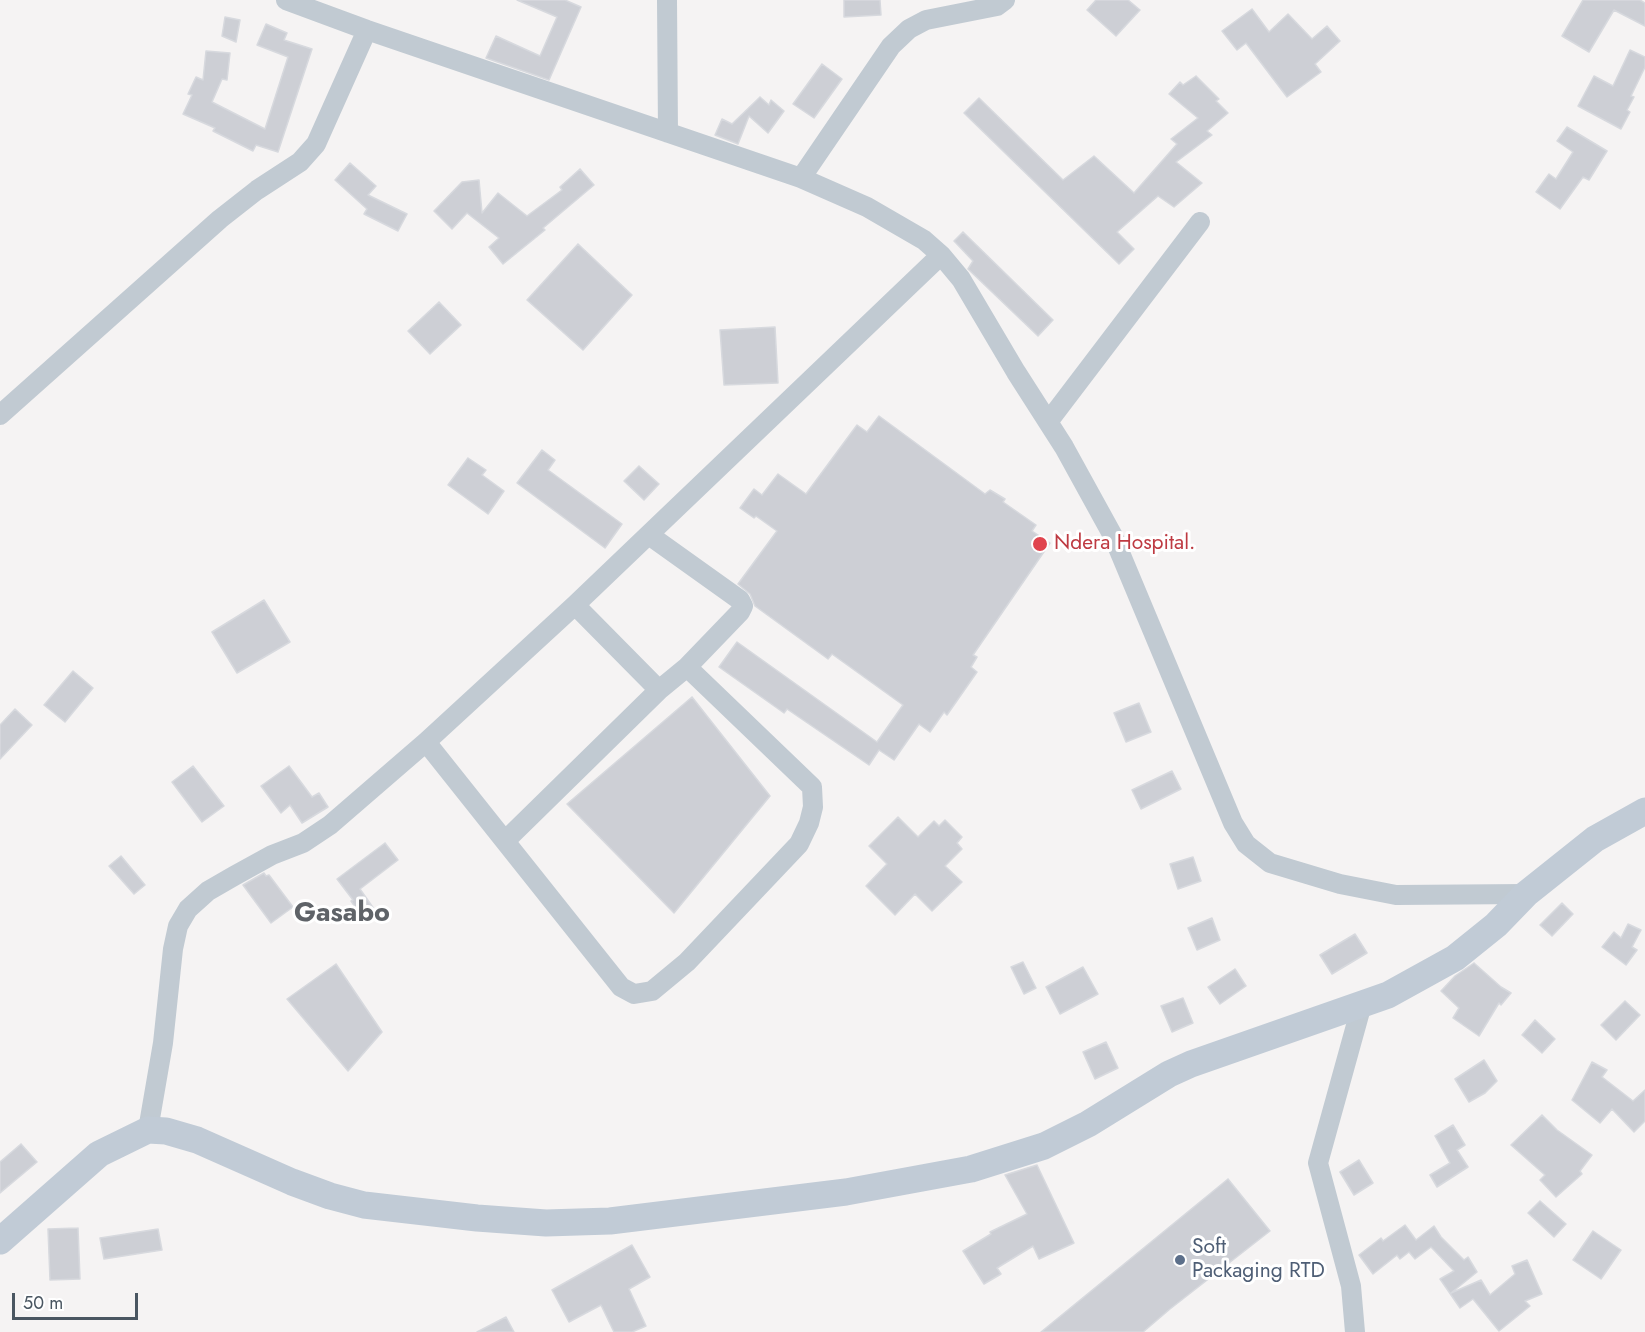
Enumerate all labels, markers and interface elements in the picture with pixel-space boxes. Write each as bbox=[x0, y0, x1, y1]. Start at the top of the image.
place label: Ndera Hospital. bbox=[1054, 531, 1195, 557]
marker: Ndera Hospital. bbox=[1031, 535, 1049, 553]
district label: Gasabo bbox=[294, 898, 390, 930]
place label: Soft Packaging RTD bbox=[1192, 1235, 1325, 1285]
marker: Soft Packaging RTD bbox=[1173, 1253, 1187, 1267]
scale bar bbox=[15, 1281, 141, 1319]
text: 50 m bbox=[23, 1290, 63, 1316]

